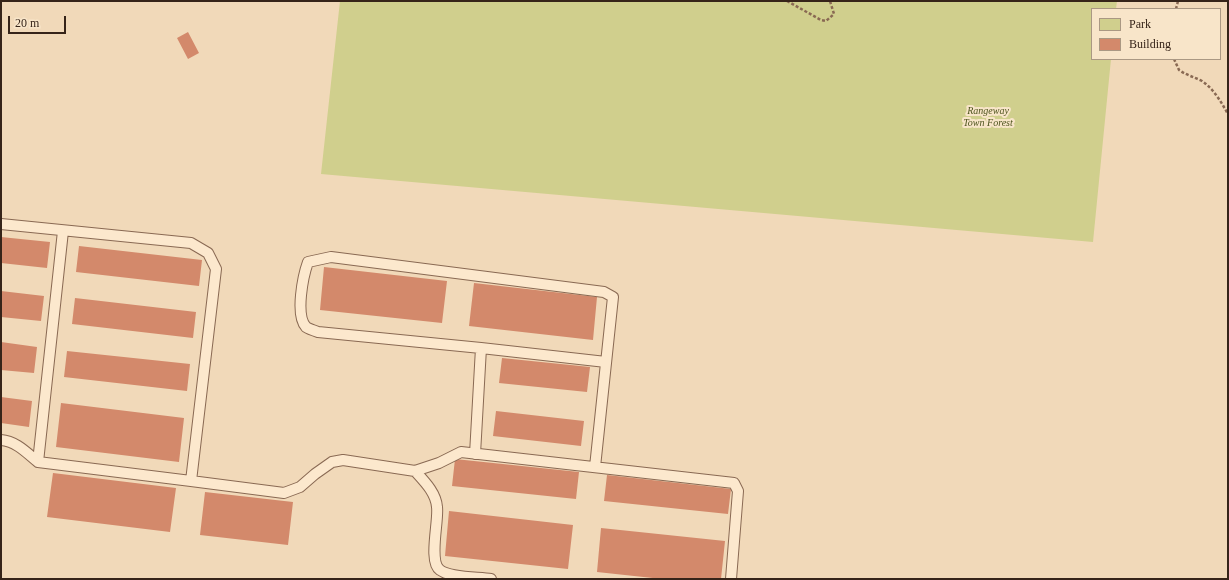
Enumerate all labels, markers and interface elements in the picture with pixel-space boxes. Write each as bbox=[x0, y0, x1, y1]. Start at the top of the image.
scale bar bbox=[10, 8, 68, 34]
legend bbox=[1091, 8, 1221, 60]
text: 20 m bbox=[15, 16, 39, 30]
text: Park bbox=[1129, 17, 1151, 31]
text: Building bbox=[1129, 37, 1171, 51]
park label: Rangeway Town Forest bbox=[963, 105, 1013, 128]

